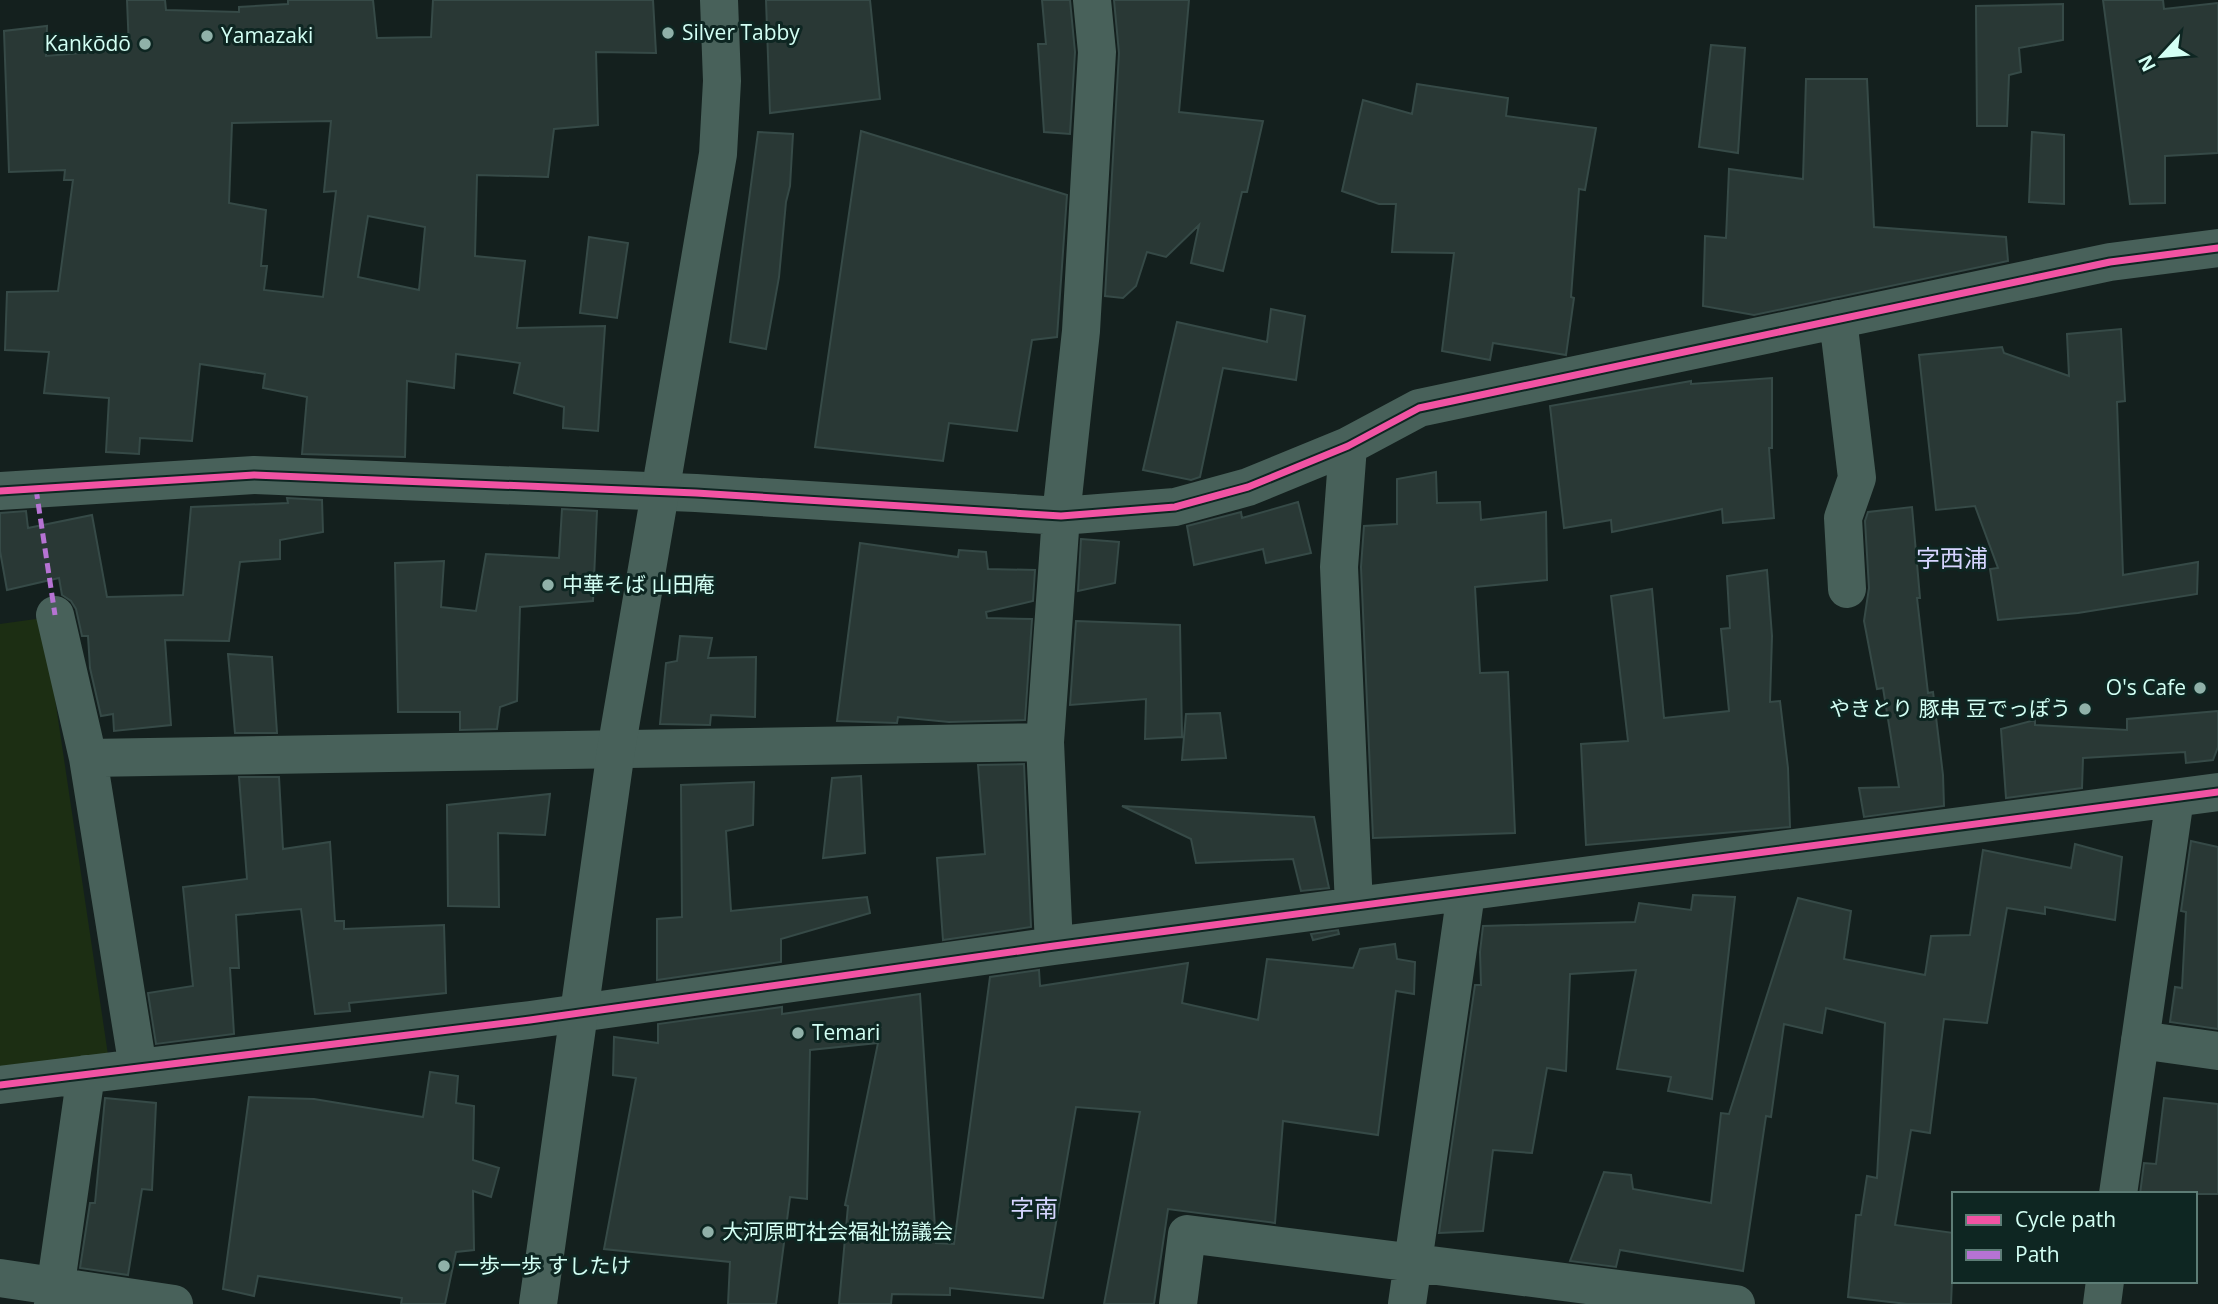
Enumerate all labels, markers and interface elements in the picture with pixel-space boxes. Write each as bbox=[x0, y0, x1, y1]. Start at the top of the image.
place label: Silver Tabby bbox=[682, 18, 800, 46]
place label: Yamazaki bbox=[221, 21, 313, 49]
north arrow bbox=[2127, 21, 2197, 91]
marker: Silver Tabby bbox=[660, 25, 676, 41]
marker: Yamazaki bbox=[199, 28, 215, 44]
place label: Kankōdō bbox=[44, 29, 131, 57]
marker: Kankōdō bbox=[137, 36, 153, 52]
text: N bbox=[2132, 51, 2162, 76]
district label: 字西浦 bbox=[1916, 541, 1988, 574]
place label: 中華そば 山田庵 bbox=[562, 570, 714, 598]
marker: 中華そば 山田庵 bbox=[540, 577, 556, 593]
place label: O's Cafe bbox=[2106, 673, 2186, 701]
marker: O's Cafe bbox=[2192, 680, 2208, 696]
place label: やきとり 豚串 豆でっぽう bbox=[1829, 694, 2071, 722]
marker: やきとり 豚串 豆でっぽう bbox=[2077, 701, 2093, 717]
place label: Temari bbox=[812, 1018, 880, 1046]
marker: Temari bbox=[790, 1025, 806, 1041]
district label: 字南 bbox=[1010, 1191, 1058, 1224]
legend bbox=[1952, 1192, 2197, 1283]
text: Cycle path bbox=[2015, 1205, 2116, 1233]
place label: 大河原町社会福祉協議会 bbox=[722, 1217, 953, 1245]
marker: 大河原町社会福祉協議会 bbox=[700, 1224, 716, 1240]
text: Path bbox=[2015, 1240, 2060, 1268]
place label: 一歩一歩 すしたけ bbox=[458, 1251, 631, 1279]
marker: 一歩一歩 すしたけ bbox=[436, 1258, 452, 1274]

